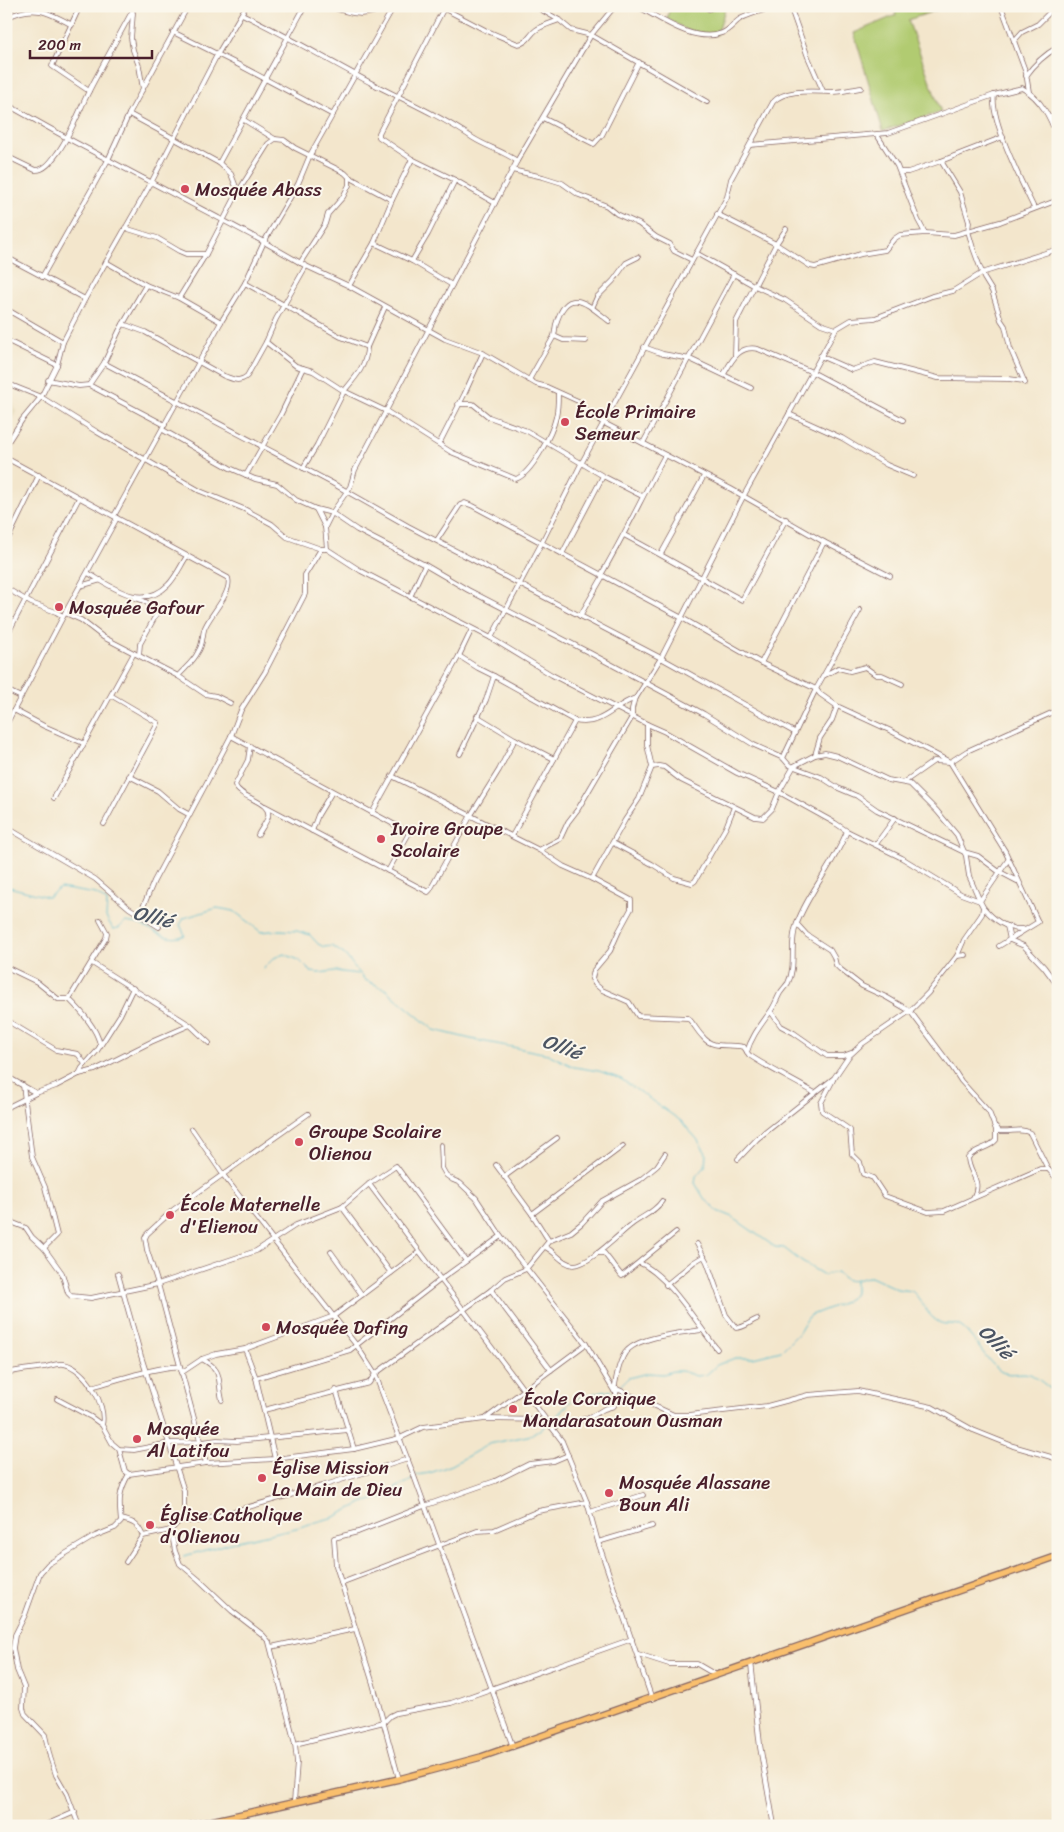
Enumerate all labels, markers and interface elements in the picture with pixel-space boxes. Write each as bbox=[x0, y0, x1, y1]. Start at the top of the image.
scale bar bbox=[30, 28, 152, 60]
text: 200 m bbox=[38, 32, 82, 58]
place label: Mosquée Abass bbox=[195, 173, 322, 206]
marker: Mosquée Abass bbox=[179, 183, 191, 195]
place label: École Primaire Semeur bbox=[575, 395, 696, 450]
marker: École Primaire Semeur bbox=[559, 416, 571, 428]
place label: Mosquée Gafour bbox=[69, 591, 205, 624]
marker: Mosquée Gafour bbox=[53, 601, 65, 613]
place label: Ivoire Groupe Scolaire bbox=[390, 812, 503, 867]
marker: Ivoire Groupe Scolaire bbox=[375, 833, 387, 845]
water label: Ollié bbox=[129, 895, 180, 940]
water label: Ollié bbox=[537, 1024, 590, 1072]
place label: Groupe Scolaire Olienou bbox=[309, 1115, 442, 1170]
marker: Groupe Scolaire Olienou bbox=[293, 1136, 305, 1148]
place label: École Maternelle d'Elienou bbox=[180, 1188, 320, 1243]
marker: École Maternelle d'Elienou bbox=[164, 1209, 176, 1221]
place label: Mosquée Dafing bbox=[276, 1311, 408, 1344]
water label: Ollié bbox=[969, 1315, 1025, 1371]
marker: Mosquée Dafing bbox=[260, 1321, 272, 1333]
place label: École Coranique Mandarasatoun Ousman bbox=[523, 1382, 723, 1437]
marker: École Coranique Mandarasatoun Ousman bbox=[507, 1403, 519, 1415]
place label: Mosquée Al Latifou bbox=[146, 1412, 230, 1467]
marker: Mosquée Al Latifou bbox=[131, 1433, 143, 1445]
place label: Église Mission La Main de Dieu bbox=[272, 1451, 402, 1506]
place label: Mosquée Alassane Boun Ali bbox=[619, 1466, 770, 1521]
marker: Église Mission La Main de Dieu bbox=[256, 1472, 268, 1484]
marker: Mosquée Alassane Boun Ali bbox=[603, 1487, 615, 1499]
place label: Église Catholique d'Olienou bbox=[160, 1498, 303, 1553]
marker: Église Catholique d'Olienou bbox=[144, 1519, 156, 1531]

